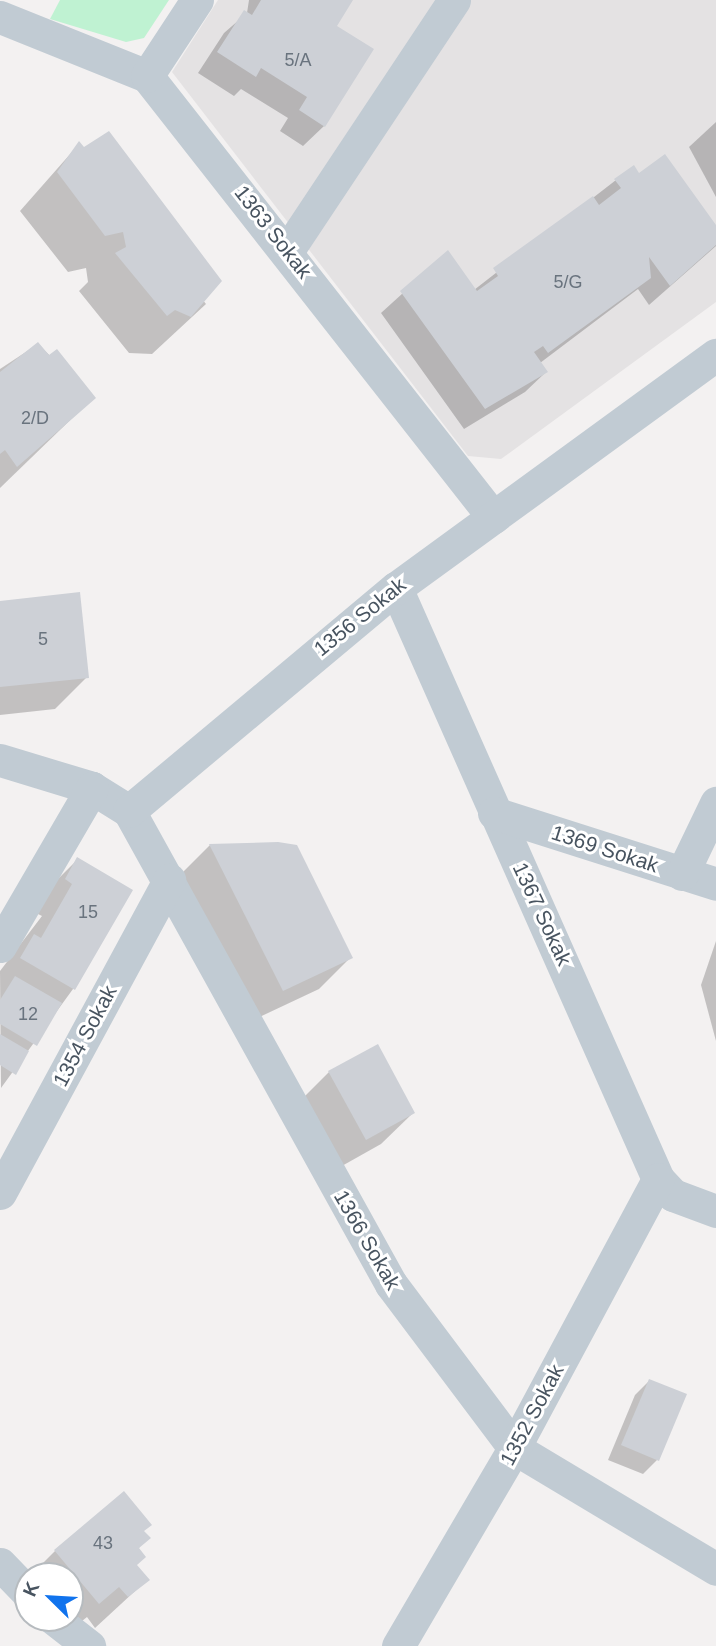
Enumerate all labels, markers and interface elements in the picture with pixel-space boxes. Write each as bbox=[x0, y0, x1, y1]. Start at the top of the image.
house number: 5/A bbox=[284, 49, 312, 71]
street label: 1363 Sokak bbox=[229, 181, 317, 283]
house number: 5/G bbox=[553, 271, 583, 293]
house number: 2/D bbox=[21, 407, 49, 429]
street label: 1356 Sokak bbox=[309, 572, 411, 662]
house number: 5 bbox=[38, 628, 48, 650]
street label: 1369 Sokak bbox=[548, 820, 662, 878]
street label: 1367 Sokak bbox=[507, 858, 577, 970]
house number: 15 bbox=[78, 901, 98, 923]
street label: 1354 Sokak bbox=[48, 981, 122, 1091]
house number: 12 bbox=[18, 1003, 38, 1025]
street label: 1366 Sokak bbox=[328, 1186, 406, 1294]
street label: 1352 Sokak bbox=[495, 1360, 569, 1470]
house number: 43 bbox=[93, 1532, 113, 1554]
north arrow bbox=[14, 1562, 84, 1632]
text: K bbox=[19, 1579, 44, 1600]

